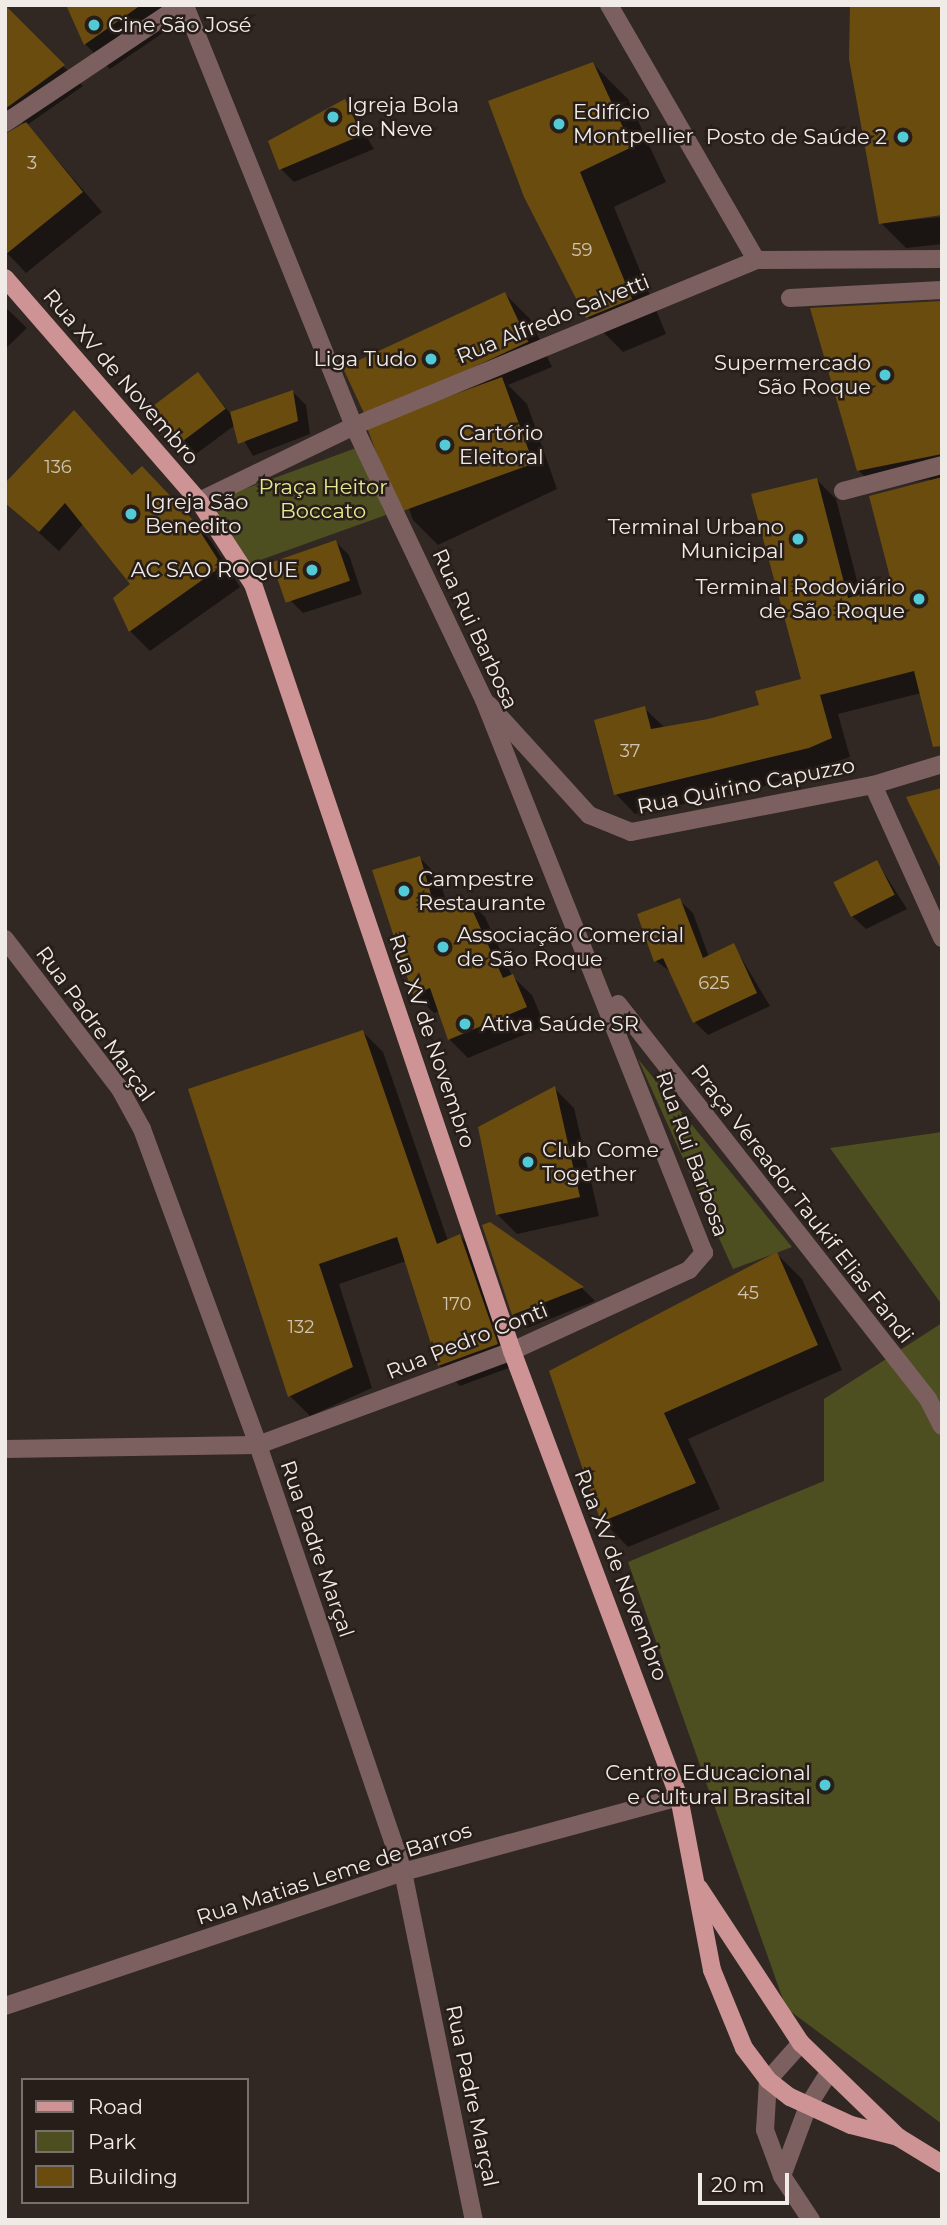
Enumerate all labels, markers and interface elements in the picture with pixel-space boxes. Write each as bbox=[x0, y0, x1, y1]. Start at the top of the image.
place label: Cine São José bbox=[108, 12, 252, 38]
marker: Cine São José bbox=[86, 17, 102, 33]
place label: Igreja Bola de Neve bbox=[347, 92, 459, 142]
place label: Edifício Montpellier bbox=[573, 99, 694, 149]
marker: Igreja Bola de Neve bbox=[325, 109, 341, 125]
marker: Edifício Montpellier bbox=[551, 116, 567, 132]
place label: Posto de Saúde 2 bbox=[706, 124, 887, 150]
marker: Posto de Saúde 2 bbox=[893, 127, 913, 147]
house number: 3 bbox=[27, 152, 37, 174]
house number: 59 bbox=[571, 239, 593, 261]
street label: Rua Alfredo Salvetti bbox=[453, 269, 653, 369]
street label: Rua XV de Novembro bbox=[38, 284, 204, 470]
place label: Liga Tudo bbox=[313, 346, 417, 372]
place label: Supermercado São Roque bbox=[714, 350, 871, 400]
marker: Liga Tudo bbox=[423, 351, 439, 367]
marker: Supermercado São Roque bbox=[877, 367, 893, 383]
place label: Cartório Eleitoral bbox=[459, 420, 544, 470]
marker: Cartório Eleitoral bbox=[437, 437, 453, 453]
house number: 136 bbox=[44, 456, 72, 478]
park label: Praça Heitor Boccato bbox=[258, 474, 388, 524]
place label: Igreja São Benedito bbox=[145, 489, 249, 539]
marker: Igreja São Benedito bbox=[123, 506, 139, 522]
place label: Terminal Urbano Municipal bbox=[608, 514, 784, 564]
marker: Terminal Urbano Municipal bbox=[790, 531, 806, 547]
street label: Rua Rui Barbosa bbox=[427, 545, 523, 713]
place label: AC SAO ROQUE bbox=[131, 557, 298, 583]
marker: AC SAO ROQUE bbox=[304, 562, 320, 578]
place label: Terminal Rodoviário de São Roque bbox=[696, 574, 905, 624]
marker: Terminal Rodoviário de São Roque bbox=[911, 591, 927, 607]
house number: 37 bbox=[620, 740, 640, 762]
street label: Rua Quirino Capuzzo bbox=[635, 753, 857, 819]
place label: Campestre Restaurante bbox=[418, 866, 546, 916]
marker: Campestre Restaurante bbox=[396, 883, 412, 899]
place label: Associação Comercial de São Roque bbox=[457, 922, 684, 972]
street label: Rua XV de Novembro bbox=[384, 931, 480, 1151]
marker: Associação Comercial de São Roque bbox=[435, 939, 451, 955]
street label: Rua Padre Marçal bbox=[30, 942, 160, 1106]
house number: 625 bbox=[698, 972, 730, 994]
place label: Ativa Saúde SR bbox=[481, 1011, 639, 1037]
marker: Ativa Saúde SR bbox=[455, 1014, 475, 1034]
street label: Praça Vereador Taukif Elias Fandi bbox=[685, 1060, 919, 1348]
street label: Rua Rui Barbosa bbox=[650, 1068, 734, 1240]
place label: Club Come Together bbox=[542, 1137, 659, 1187]
marker: Club Come Together bbox=[520, 1154, 536, 1170]
house number: 45 bbox=[737, 1282, 759, 1304]
house number: 170 bbox=[443, 1293, 471, 1315]
street label: Rua Pedro Conti bbox=[383, 1297, 551, 1385]
house number: 132 bbox=[288, 1316, 314, 1338]
street label: Rua Padre Marçal bbox=[275, 1457, 359, 1641]
street label: Rua XV de Novembro bbox=[569, 1466, 673, 1684]
place label: Centro Educacional e Cultural Brasital bbox=[605, 1760, 811, 1810]
marker: Centro Educacional e Cultural Brasital bbox=[817, 1777, 833, 1793]
street label: Rua Matias Leme de Barros bbox=[193, 1818, 475, 1930]
street label: Rua Padre Marçal bbox=[440, 2003, 504, 2189]
legend bbox=[21, 2078, 248, 2204]
text: Road bbox=[88, 2094, 143, 2119]
text: Park bbox=[88, 2129, 136, 2154]
scale bar bbox=[702, 2158, 793, 2202]
text: Building bbox=[88, 2164, 178, 2189]
text: 20 m bbox=[711, 2172, 765, 2197]

